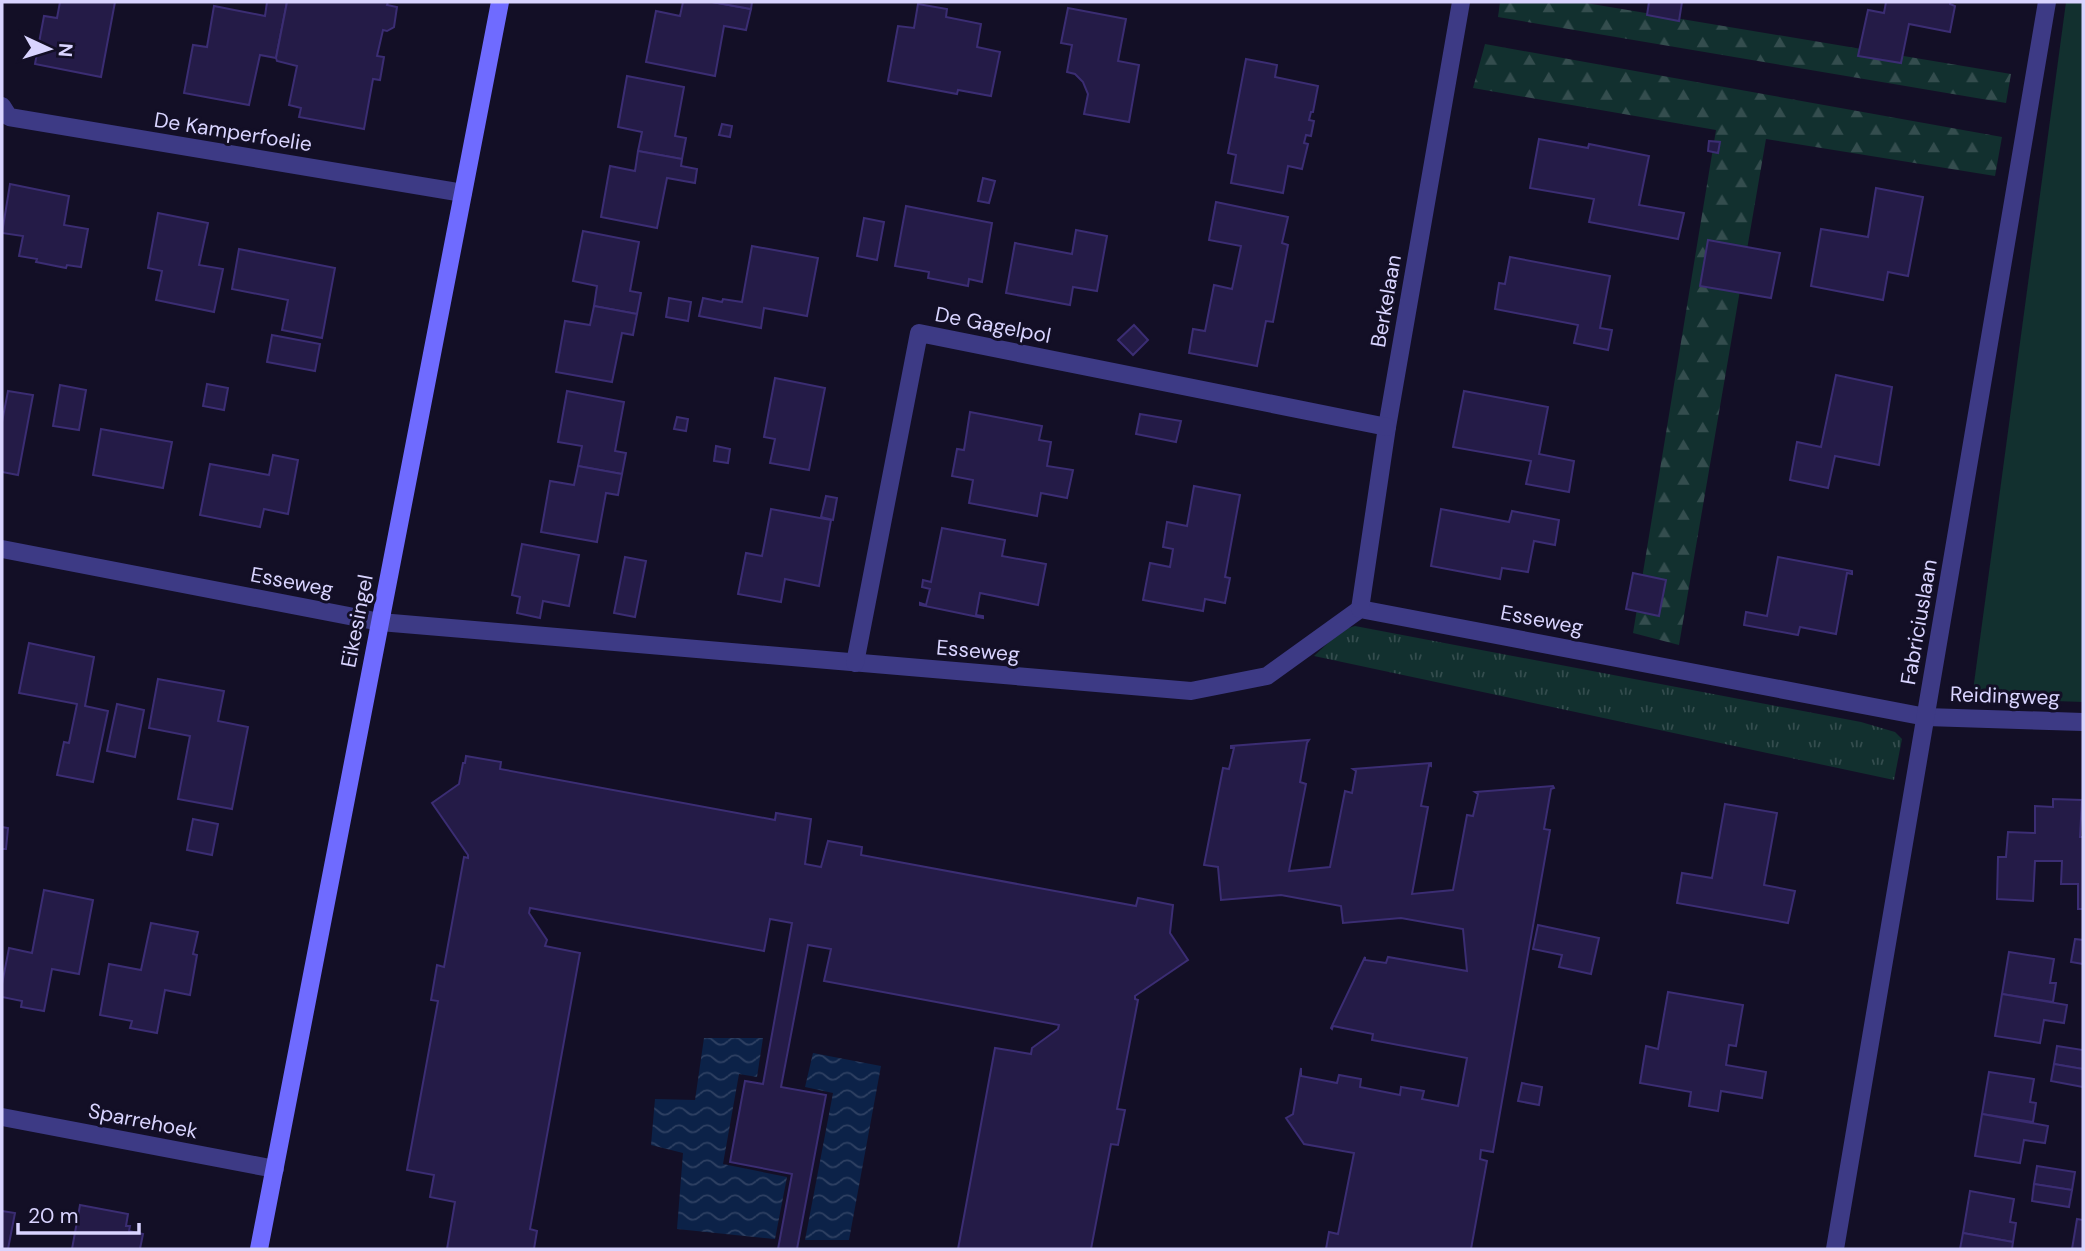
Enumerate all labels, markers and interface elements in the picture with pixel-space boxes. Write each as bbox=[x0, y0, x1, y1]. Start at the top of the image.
north arrow bbox=[14, 14, 84, 84]
text: N bbox=[53, 42, 78, 58]
street label: De Kamperfoelie bbox=[152, 106, 314, 158]
street label: Berkelaan bbox=[1364, 252, 1408, 350]
street label: De Gagelpol bbox=[933, 300, 1053, 350]
street label: Fabriciuslaan bbox=[1894, 557, 1944, 687]
street label: Esseweg bbox=[248, 560, 336, 604]
street label: Eikesingel bbox=[334, 572, 380, 670]
street label: Esseweg bbox=[1498, 598, 1586, 642]
street label: Esseweg bbox=[935, 633, 1021, 669]
street label: Reidingweg bbox=[1950, 680, 2061, 712]
street label: Sparrehoek bbox=[86, 1097, 200, 1145]
scale bar bbox=[18, 1192, 138, 1236]
text: 20 m bbox=[28, 1202, 79, 1230]

